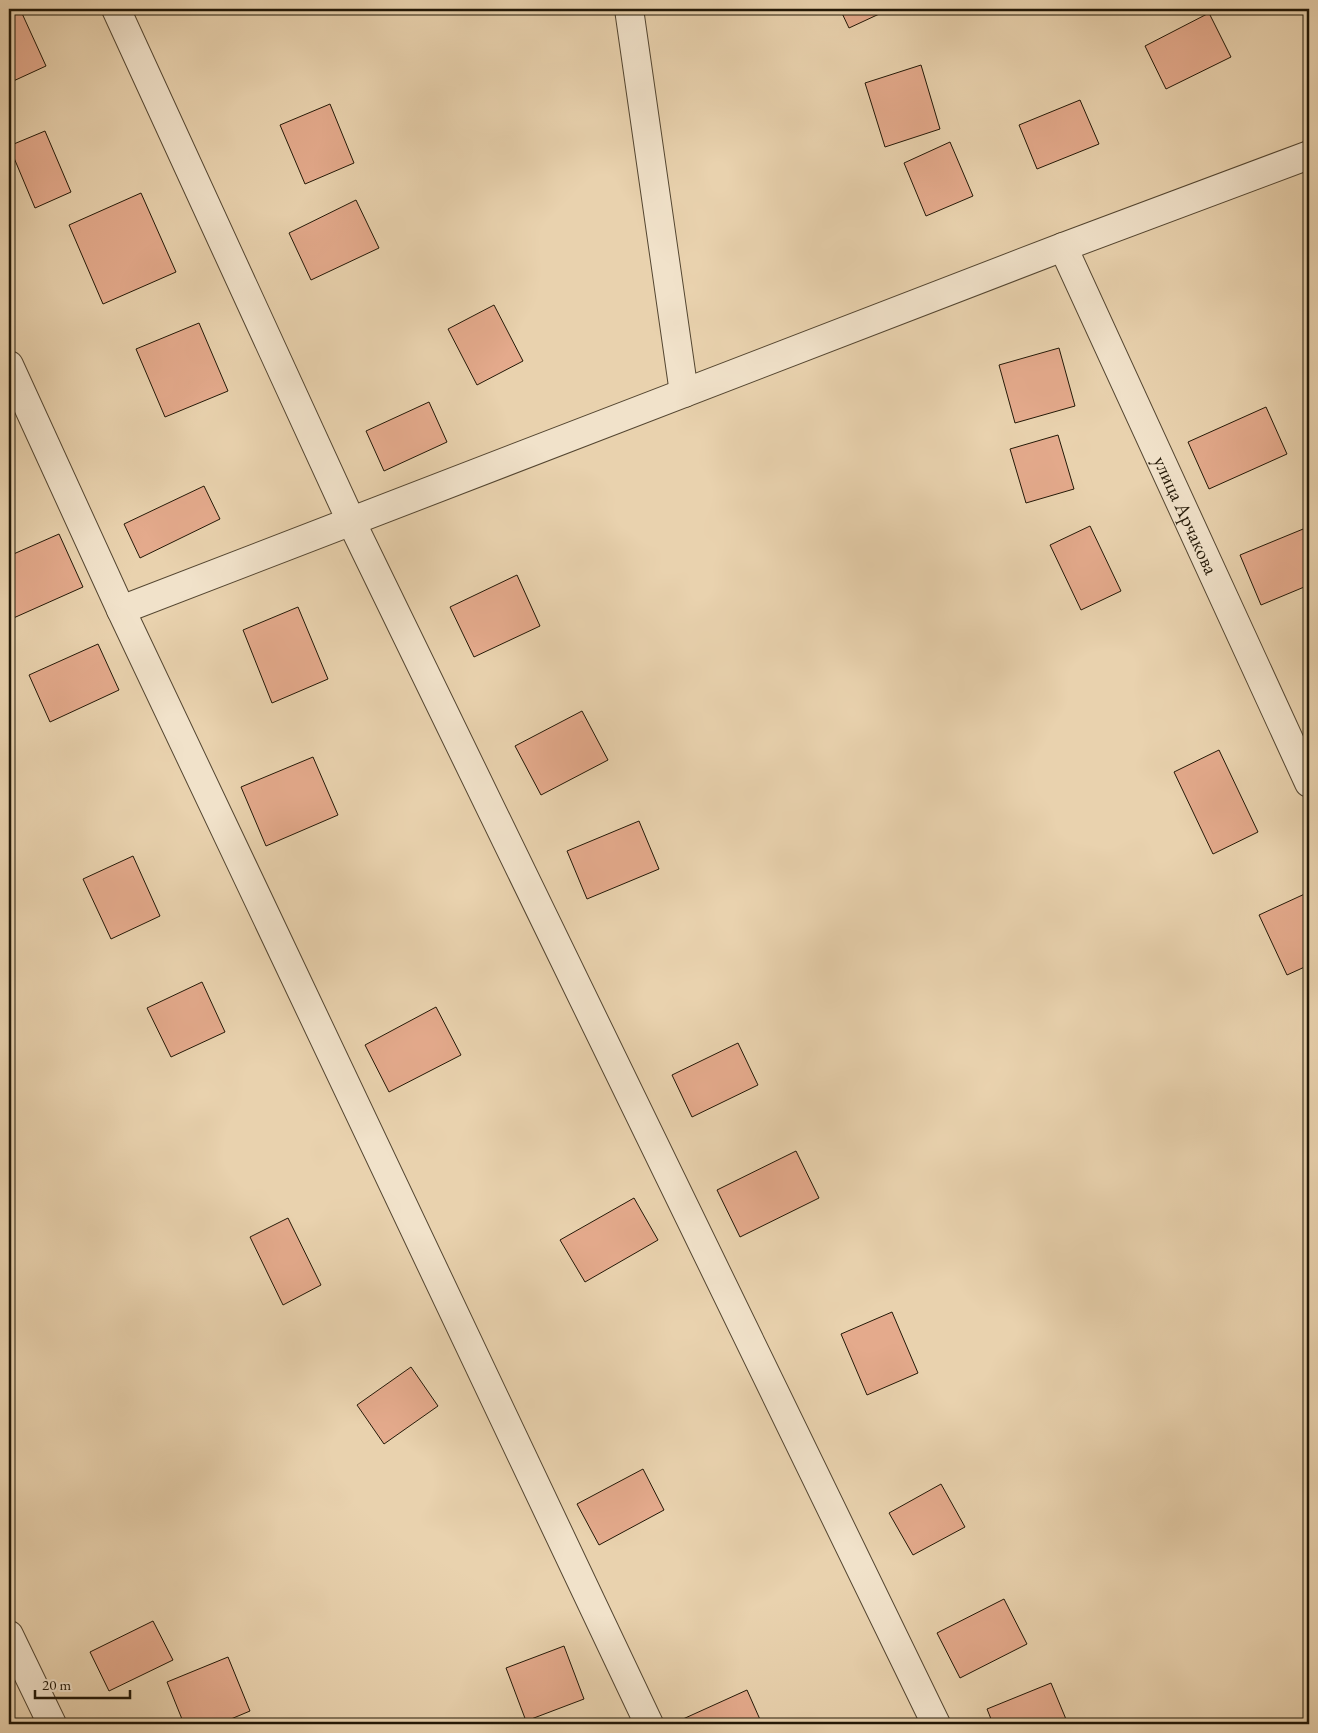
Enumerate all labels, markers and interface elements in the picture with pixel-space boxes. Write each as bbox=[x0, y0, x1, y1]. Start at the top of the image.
street label: улица Арчакова bbox=[1148, 452, 1224, 578]
scale bar bbox=[35, 1668, 130, 1700]
text: 20 m bbox=[42, 1675, 71, 1694]

